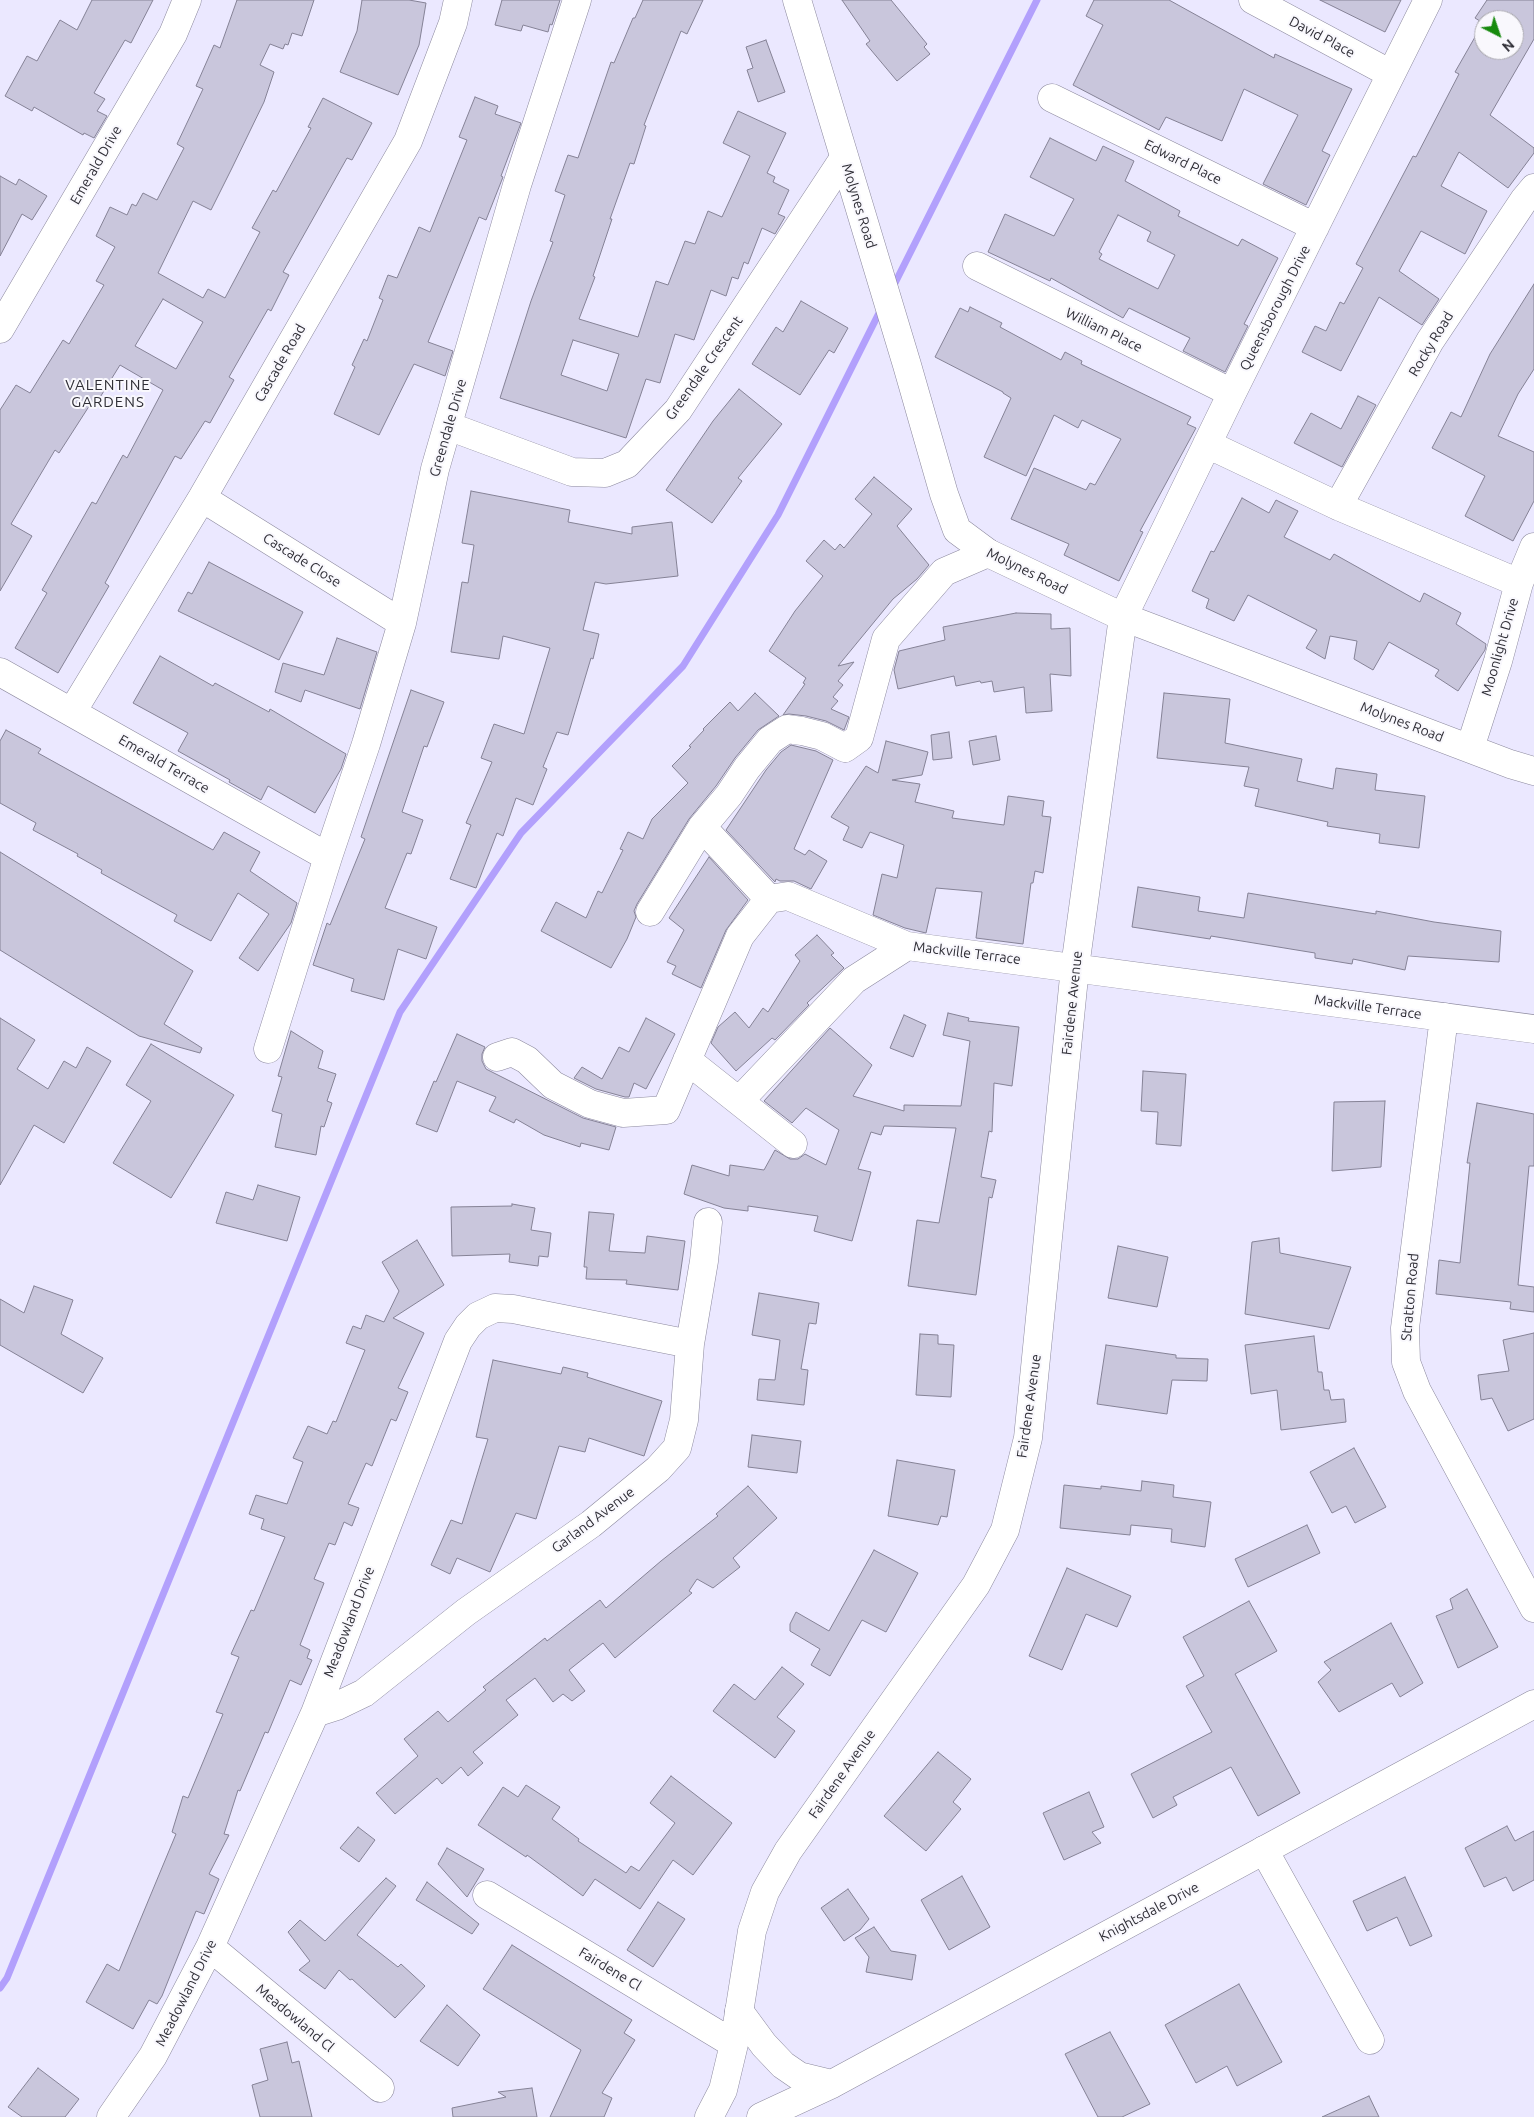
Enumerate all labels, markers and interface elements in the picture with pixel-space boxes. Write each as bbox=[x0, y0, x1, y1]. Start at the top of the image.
north arrow bbox=[1474, 10, 1524, 60]
street label: David Place bbox=[1286, 13, 1358, 61]
text: N bbox=[1499, 36, 1517, 55]
street label: Emerald Drive bbox=[67, 123, 125, 207]
street label: Edward Place bbox=[1142, 136, 1224, 188]
street label: Molynes Road bbox=[838, 161, 880, 251]
street label: Queensborough Drive bbox=[1236, 242, 1314, 374]
street label: William Place bbox=[1063, 304, 1145, 356]
street label: Rocky Road bbox=[1405, 309, 1457, 379]
street label: Greendale Crescent bbox=[662, 313, 746, 423]
street label: Cascade Road bbox=[251, 321, 309, 405]
district label: VALENTINE GARDENS bbox=[64, 376, 152, 411]
street label: Greendale Drive bbox=[426, 377, 470, 479]
street label: Cascade Close bbox=[260, 529, 344, 591]
street label: Molynes Road bbox=[984, 544, 1070, 598]
street label: Moonlight Drive bbox=[1478, 596, 1522, 698]
street label: Molynes Road bbox=[1358, 698, 1446, 746]
street label: Emerald Terrace bbox=[116, 731, 212, 797]
street label: Mackville Terrace bbox=[912, 938, 1022, 968]
street label: Fairdene Avenue bbox=[1058, 950, 1086, 1056]
street label: Mackville Terrace bbox=[1313, 991, 1423, 1023]
street label: Stratton Road bbox=[1398, 1252, 1422, 1342]
street label: Fairdene Avenue bbox=[1013, 1353, 1045, 1459]
street label: Garland Avenue bbox=[548, 1483, 638, 1557]
street label: Meadowland Drive bbox=[320, 1564, 378, 1680]
street label: Fairdene Avenue bbox=[805, 1726, 879, 1822]
street label: Knightsdale Drive bbox=[1096, 1879, 1202, 1945]
street label: Meadowland Drive bbox=[152, 1937, 220, 2049]
street label: Fairdene Cl bbox=[576, 1944, 644, 1994]
street label: Meadowland Cl bbox=[253, 1980, 337, 2056]

